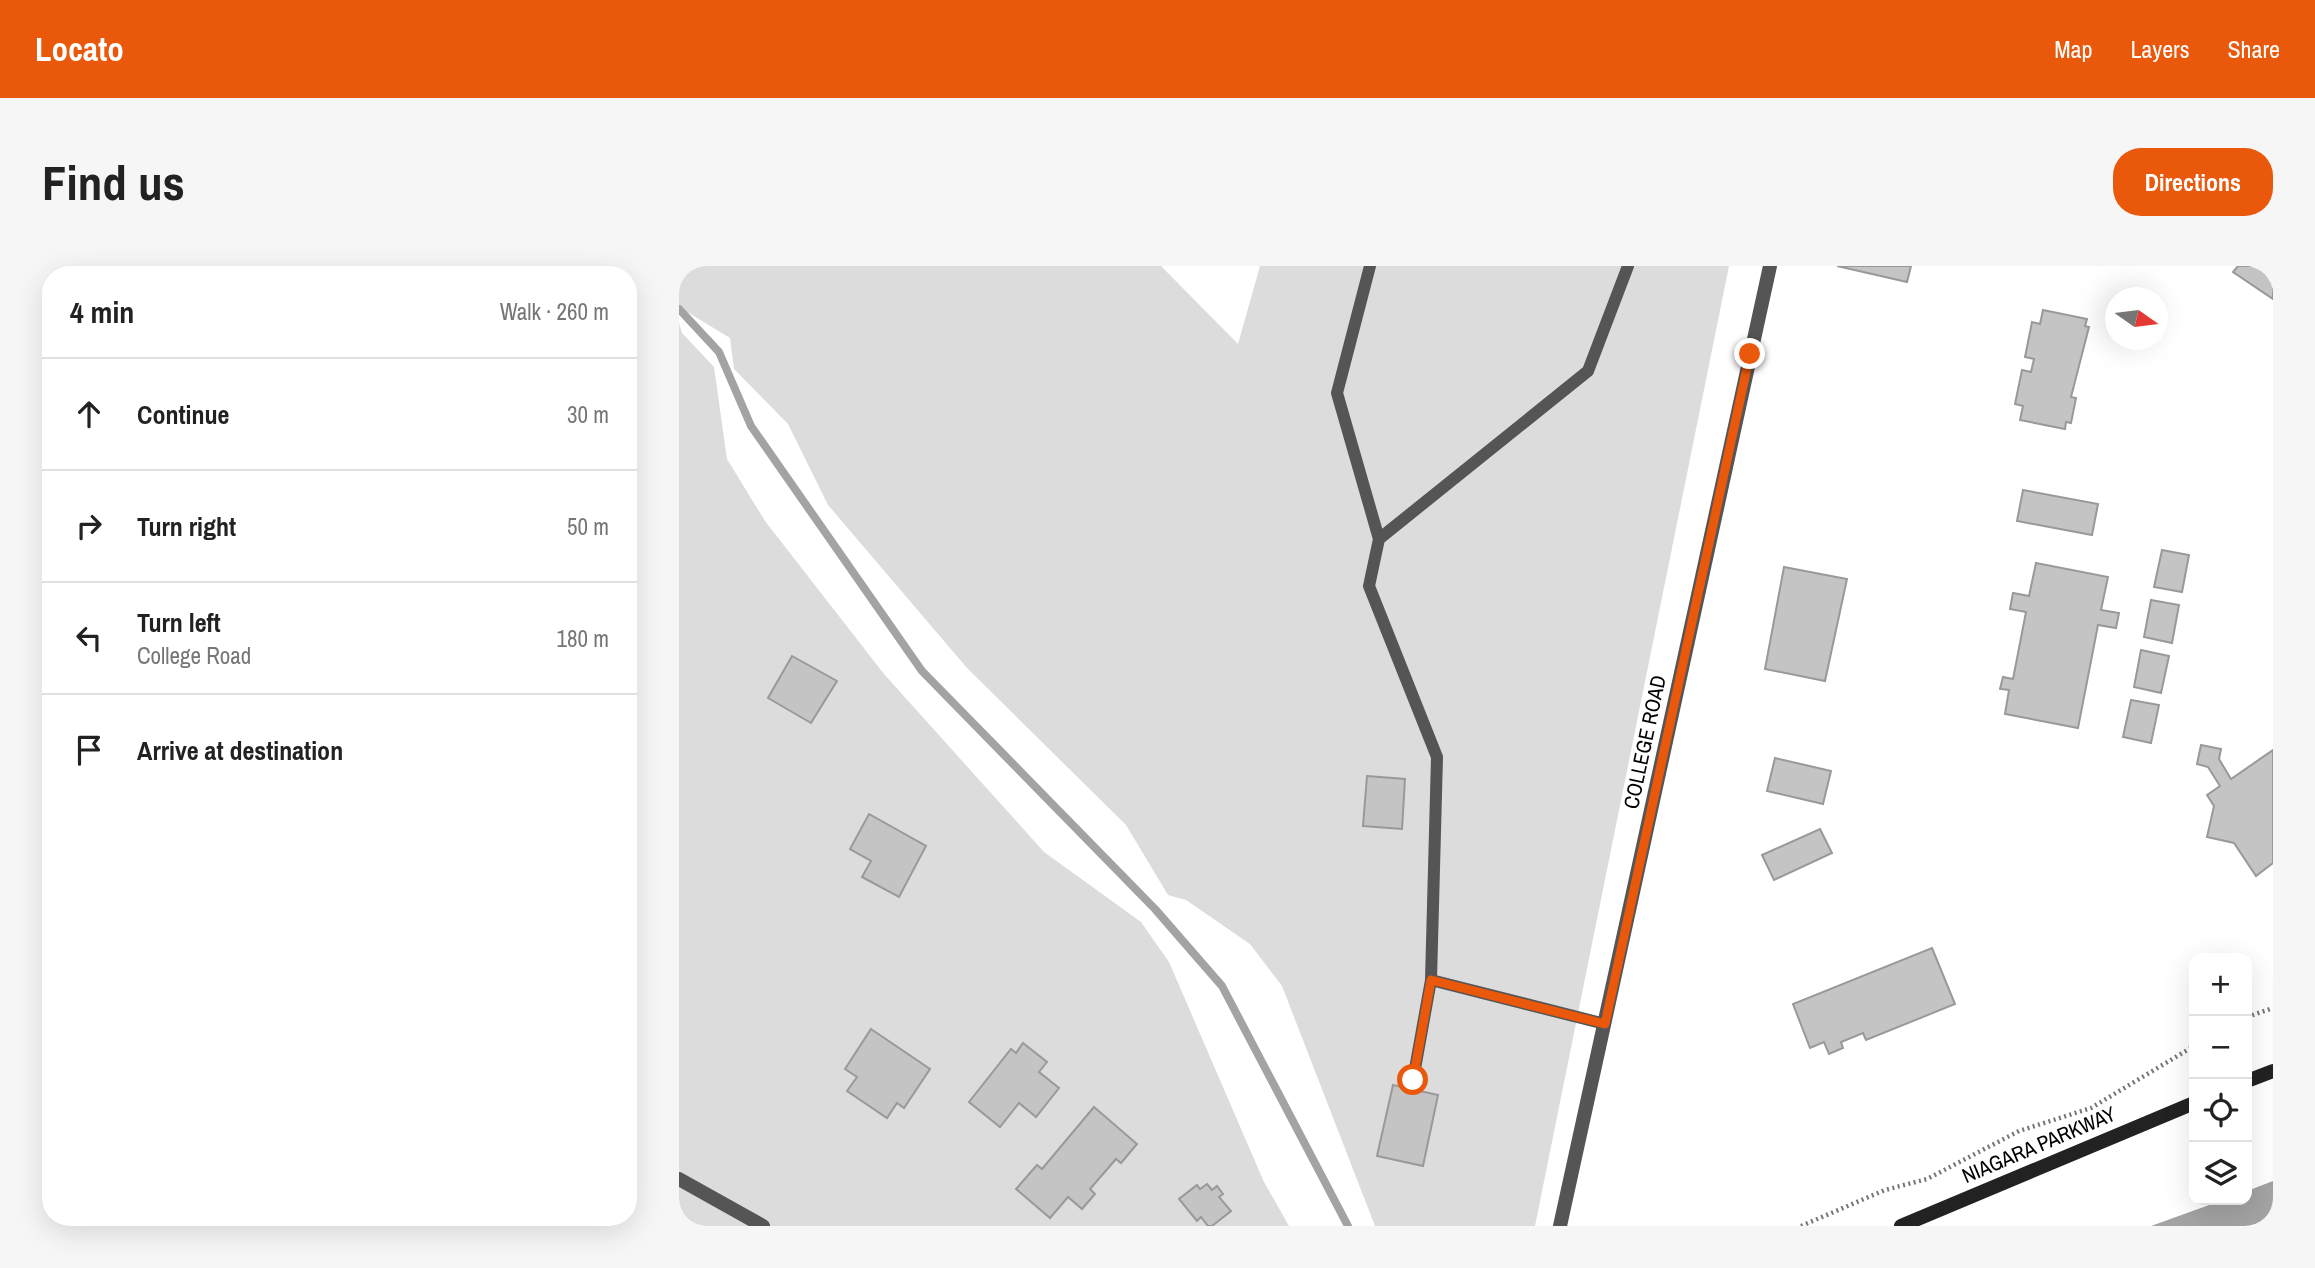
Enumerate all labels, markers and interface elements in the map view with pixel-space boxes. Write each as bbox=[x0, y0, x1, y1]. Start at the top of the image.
text: Locato bbox=[35, 27, 124, 71]
text: Map bbox=[2054, 33, 2092, 65]
text: Layers bbox=[2130, 33, 2189, 65]
text: Share bbox=[2227, 33, 2280, 65]
button: Directions bbox=[2113, 148, 2273, 216]
text: Find us bbox=[42, 149, 185, 215]
north arrow bbox=[2105, 287, 2168, 350]
text: 4 min bbox=[70, 292, 134, 332]
text: Walk · 260 m bbox=[500, 296, 609, 327]
route end bbox=[1734, 338, 1765, 369]
icon: ahead bbox=[70, 395, 108, 433]
text: Continue bbox=[137, 397, 229, 432]
text: 30 m bbox=[567, 399, 609, 430]
icon: right bbox=[70, 507, 108, 545]
text: Turn right bbox=[137, 509, 236, 544]
text: 50 m bbox=[567, 511, 609, 542]
text: Turn left bbox=[137, 605, 221, 640]
icon: left bbox=[70, 619, 108, 657]
text: 180 m bbox=[557, 623, 609, 654]
text: College Road bbox=[137, 640, 251, 671]
street label: COLLEGE ROAD bbox=[1616, 672, 1673, 811]
icon: arrive bbox=[70, 731, 108, 769]
text: Arrive at destination bbox=[137, 733, 343, 768]
map controls bbox=[2189, 953, 2252, 1205]
button: + bbox=[2189, 953, 2252, 1016]
button: − bbox=[2189, 1016, 2252, 1079]
route start bbox=[1397, 1064, 1428, 1095]
button: locate bbox=[2189, 1079, 2252, 1142]
street label: NIAGARA PARKWAY bbox=[1958, 1099, 2121, 1190]
button: layers bbox=[2189, 1142, 2252, 1205]

